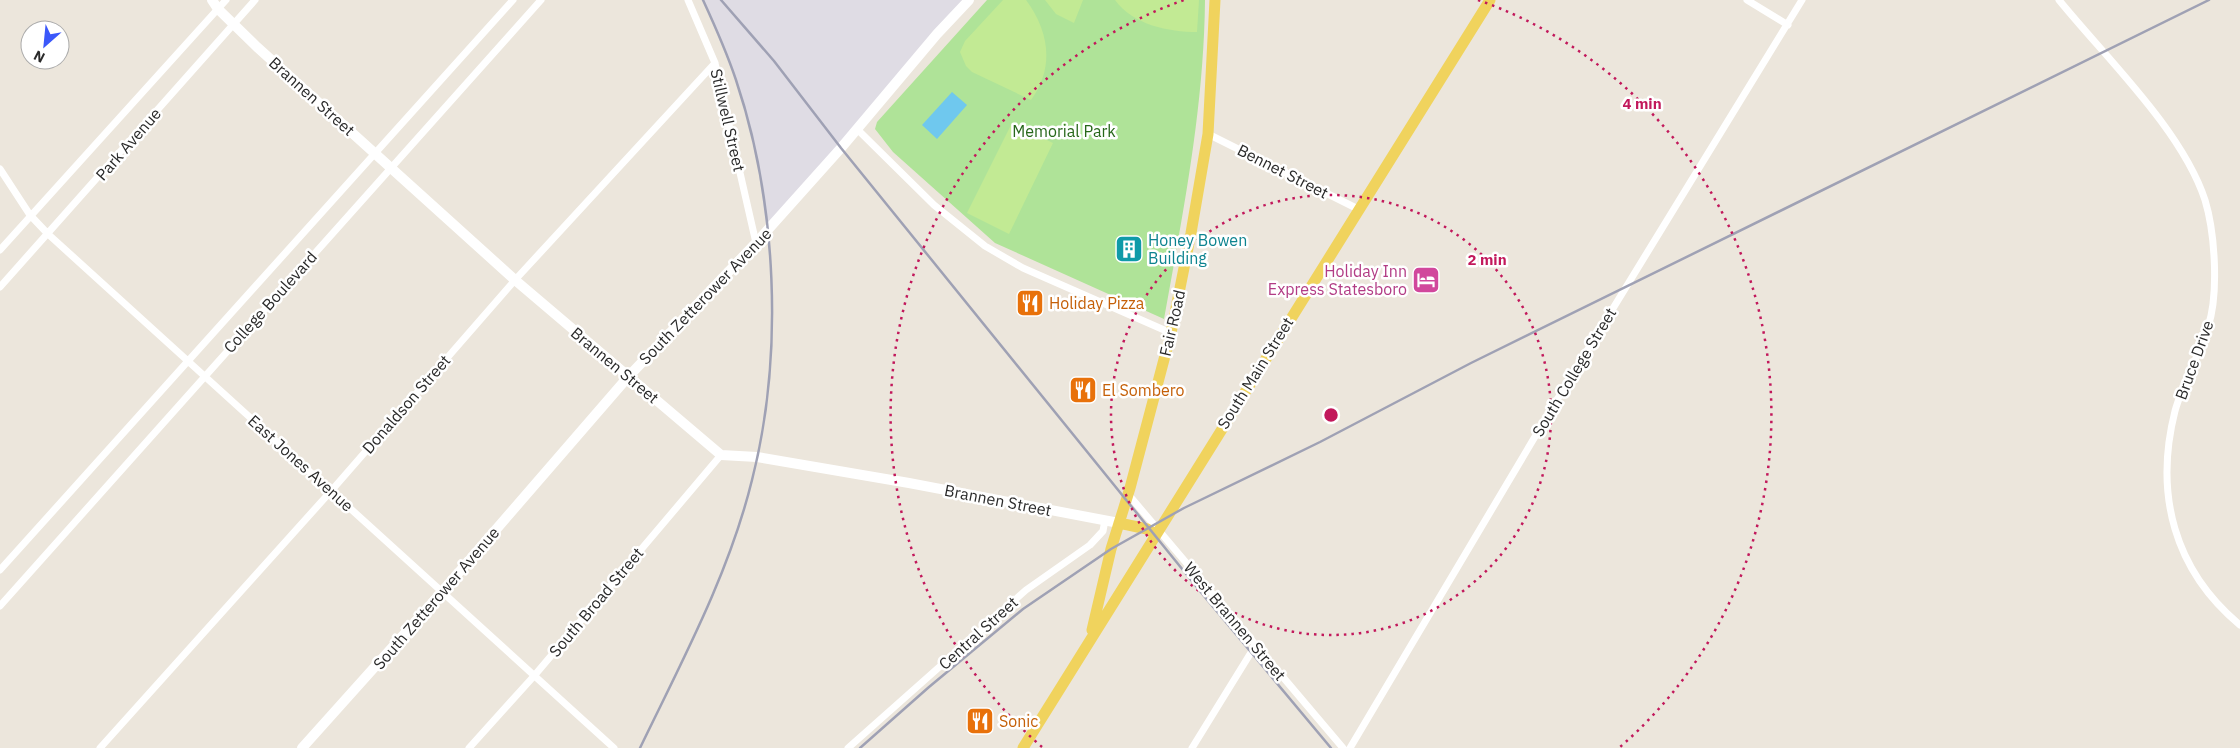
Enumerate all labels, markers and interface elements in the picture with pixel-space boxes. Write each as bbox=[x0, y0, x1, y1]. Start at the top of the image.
north arrow bbox=[20, 20, 70, 70]
text: N bbox=[30, 46, 48, 67]
street label: Brannen Street bbox=[265, 52, 359, 140]
street label: Stillwell Street bbox=[706, 67, 750, 173]
text: 4 min bbox=[1622, 94, 1662, 113]
street label: Park Avenue bbox=[91, 103, 165, 184]
park label: Memorial Park bbox=[1012, 121, 1116, 141]
street label: Bennet Street bbox=[1234, 140, 1332, 202]
street label: South Zetterower Avenue bbox=[634, 223, 776, 369]
place label: Honey Bowen Building bbox=[1148, 230, 1247, 268]
building icon: Honey Bowen Building bbox=[1114, 234, 1144, 264]
street label: College Boulevard bbox=[219, 247, 321, 357]
text: 2 min bbox=[1467, 250, 1507, 269]
place label: Holiday Inn Express Statesboro bbox=[1268, 261, 1407, 299]
hotel icon: Holiday Inn Express Statesboro bbox=[1411, 265, 1441, 295]
restaurant icon: Holiday Pizza bbox=[1015, 288, 1045, 318]
street label: Fair Road bbox=[1155, 288, 1189, 358]
place label: Holiday Pizza bbox=[1049, 293, 1145, 313]
street label: South College Street bbox=[1528, 304, 1620, 440]
street label: South Main Street bbox=[1213, 313, 1297, 433]
street label: Bruce Drive bbox=[2170, 317, 2218, 402]
street label: Brannen Street bbox=[567, 322, 663, 408]
street label: Donaldson Street bbox=[358, 350, 454, 458]
restaurant icon: El Sombero bbox=[1068, 375, 1098, 405]
place label: El Sombero bbox=[1102, 380, 1185, 400]
centre of rings bbox=[1322, 406, 1340, 424]
street label: East Jones Avenue bbox=[244, 410, 358, 516]
street label: Brannen Street bbox=[943, 480, 1053, 520]
street label: South Zetterower Avenue bbox=[369, 522, 504, 673]
street label: South Broad Street bbox=[544, 543, 648, 661]
street label: West Brannen Street bbox=[1180, 558, 1290, 684]
street label: Central Street bbox=[934, 592, 1022, 674]
restaurant icon: Sonic bbox=[965, 706, 995, 736]
place label: Sonic bbox=[999, 711, 1038, 731]

